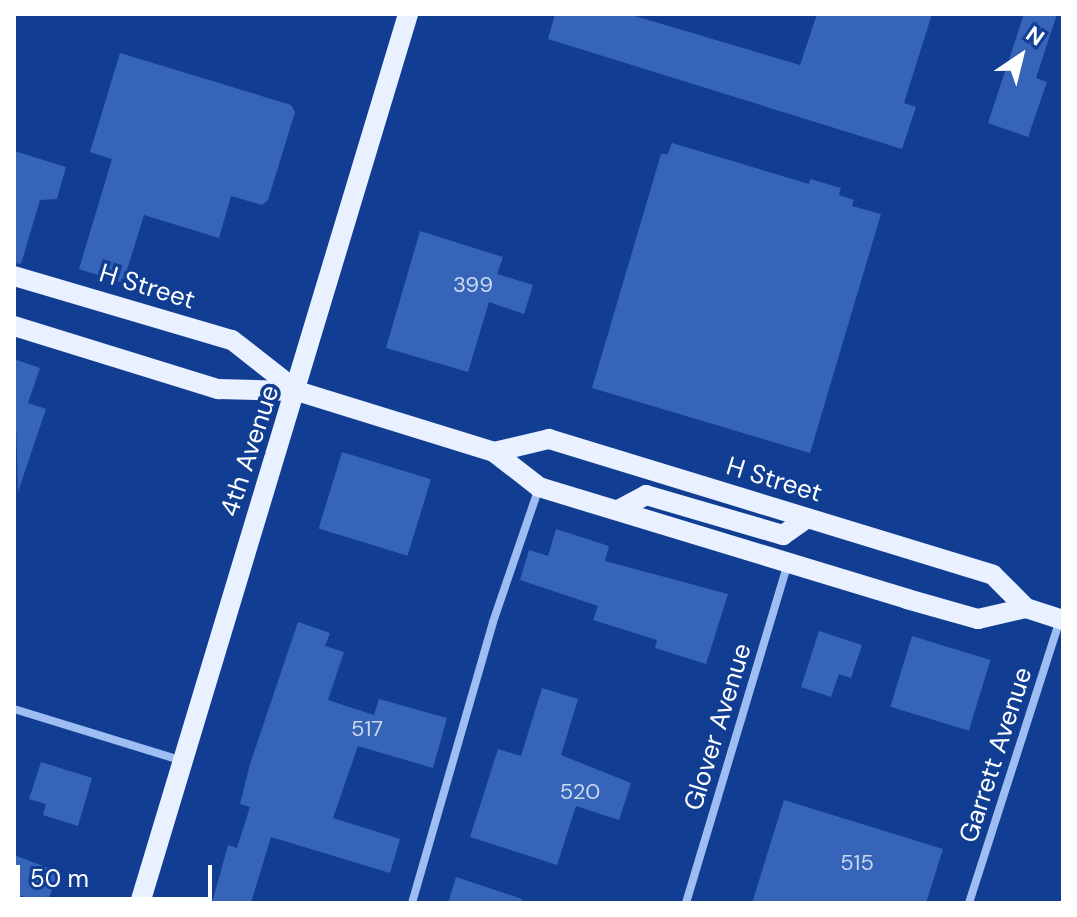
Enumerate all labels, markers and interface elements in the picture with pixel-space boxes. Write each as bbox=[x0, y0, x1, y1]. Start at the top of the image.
north arrow bbox=[981, 16, 1061, 96]
text: N bbox=[1020, 19, 1050, 52]
street label: H Street bbox=[95, 258, 199, 316]
house number: 399 bbox=[453, 272, 493, 298]
street label: 4th Avenue bbox=[214, 381, 286, 521]
street label: H Street bbox=[722, 451, 826, 509]
street label: Glover Avenue bbox=[678, 640, 758, 814]
street label: Garrett Avenue bbox=[953, 663, 1039, 847]
house number: 517 bbox=[351, 716, 383, 742]
house number: 520 bbox=[560, 779, 600, 805]
scale bar bbox=[20, 849, 216, 899]
house number: 515 bbox=[840, 850, 874, 876]
text: 50 m bbox=[30, 863, 89, 894]

